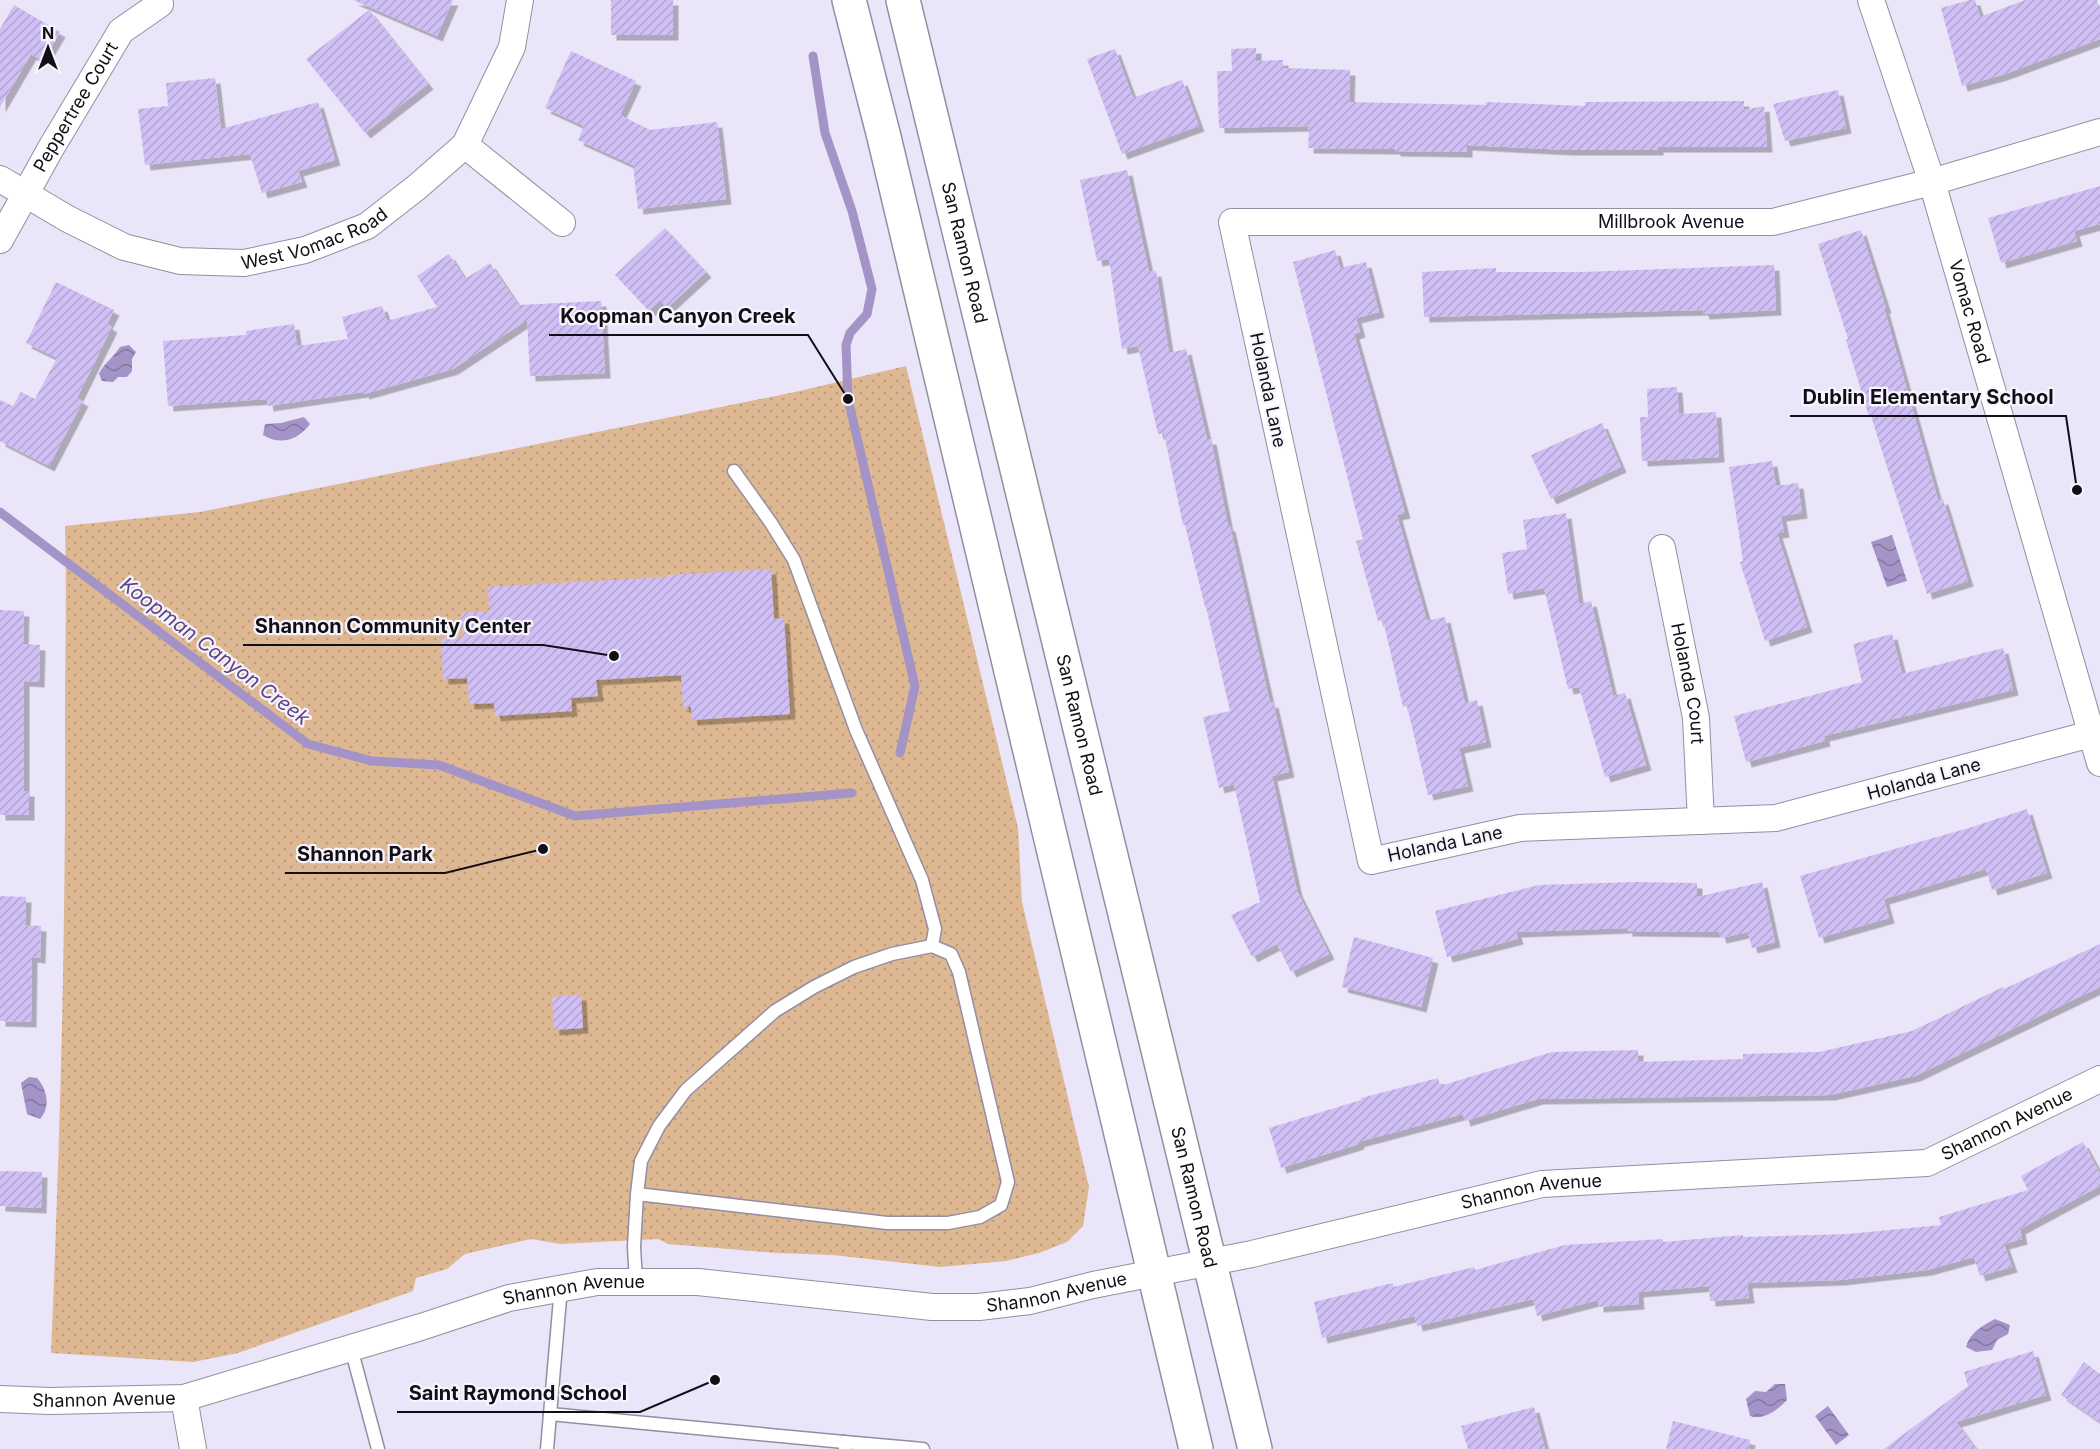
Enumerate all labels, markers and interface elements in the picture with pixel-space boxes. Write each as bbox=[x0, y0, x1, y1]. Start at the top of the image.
north arrow bbox=[18, 18, 78, 78]
text: N bbox=[42, 23, 54, 43]
street label: Peppertree Court bbox=[29, 38, 122, 176]
street label: San Ramon Road bbox=[938, 180, 992, 325]
street label: West Vomac Road bbox=[239, 203, 392, 273]
street label: Millbrook Avenue bbox=[1598, 211, 1745, 232]
street label: Vomac Road bbox=[1945, 257, 1995, 366]
callout: Koopman Canyon Creek bbox=[549, 297, 808, 335]
text: Koopman Canyon Creek bbox=[560, 304, 796, 328]
street label: Holanda Lane bbox=[1246, 331, 1291, 449]
callout: Dublin Elementary School bbox=[1790, 378, 2066, 416]
text: Dublin Elementary School bbox=[1802, 385, 2054, 409]
water label: Koopman Canyon Creek bbox=[116, 572, 315, 731]
callout: Shannon Community Center bbox=[243, 607, 543, 645]
text: Shannon Community Center bbox=[255, 614, 531, 638]
street label: Holanda Court bbox=[1667, 621, 1708, 745]
street label: San Ramon Road bbox=[1052, 652, 1107, 798]
street label: Holanda Lane bbox=[1865, 753, 1983, 804]
street label: Holanda Lane bbox=[1386, 821, 1504, 866]
callout: Shannon Park bbox=[285, 835, 445, 873]
text: Shannon Park bbox=[297, 842, 433, 866]
street label: Shannon Avenue bbox=[1938, 1083, 2076, 1165]
street label: San Ramon Road bbox=[1167, 1124, 1222, 1270]
street label: Shannon Avenue bbox=[1458, 1170, 1603, 1213]
street label: Shannon Avenue bbox=[985, 1268, 1129, 1316]
street label: Shannon Avenue bbox=[500, 1271, 645, 1309]
callout: Saint Raymond School bbox=[397, 1374, 640, 1412]
text: Saint Raymond School bbox=[409, 1381, 627, 1405]
street label: Shannon Avenue bbox=[32, 1387, 176, 1411]

